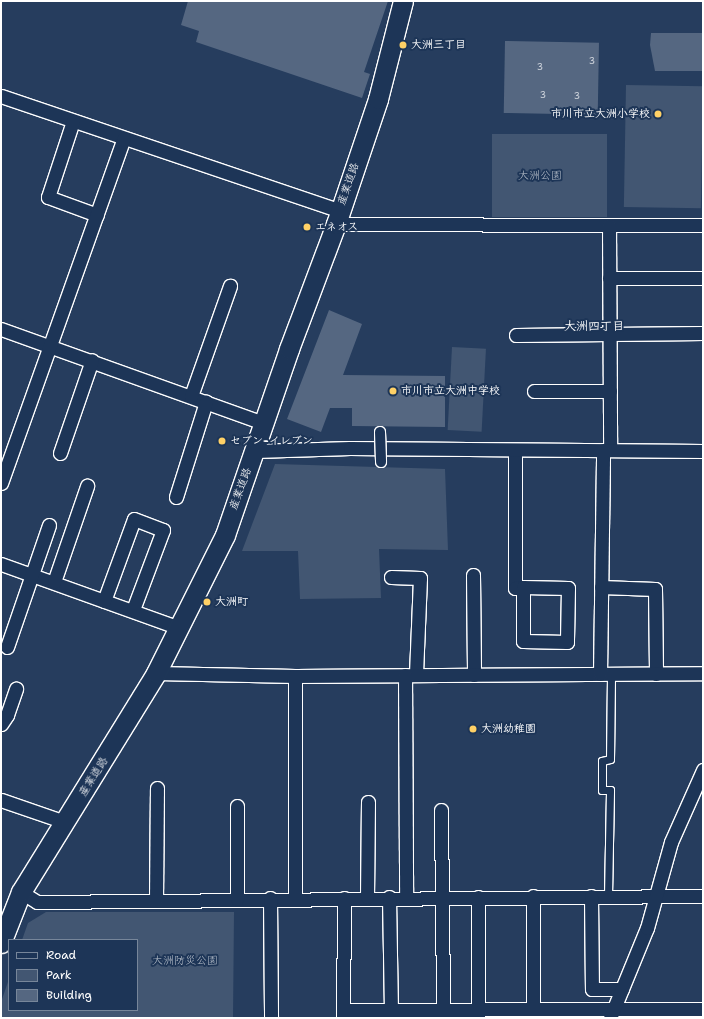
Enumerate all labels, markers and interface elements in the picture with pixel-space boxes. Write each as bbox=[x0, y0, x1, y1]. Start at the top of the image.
place label: 大洲三丁目 bbox=[411, 38, 466, 52]
marker: 大洲三丁目 bbox=[398, 40, 408, 50]
house number: 3 bbox=[589, 56, 595, 66]
house number: 3 bbox=[537, 62, 543, 72]
house number: 3 bbox=[540, 90, 546, 100]
house number: 3 bbox=[574, 91, 580, 101]
place label: 市川市立大洲小学校 bbox=[551, 107, 650, 121]
marker: 市川市立大洲小学校 bbox=[653, 109, 663, 119]
street label: 産業道路 bbox=[336, 161, 362, 207]
park label: 大洲公園 bbox=[518, 169, 562, 183]
place label: エネオス bbox=[315, 220, 359, 234]
marker: エネオス bbox=[302, 222, 312, 232]
district label: 大洲四丁目 bbox=[564, 320, 624, 334]
place label: 市川市立大洲中学校 bbox=[401, 384, 500, 398]
marker: 市川市立大洲中学校 bbox=[388, 386, 398, 396]
place label: セブン-イレブン bbox=[230, 434, 313, 448]
marker: セブン-イレブン bbox=[217, 436, 227, 446]
street label: 産業道路 bbox=[227, 466, 255, 512]
place label: 大洲町 bbox=[215, 595, 248, 609]
marker: 大洲町 bbox=[202, 597, 212, 607]
place label: 大洲幼稚園 bbox=[481, 722, 536, 736]
marker: 大洲幼稚園 bbox=[468, 724, 478, 734]
street label: 産業道路 bbox=[77, 755, 111, 799]
legend bbox=[8, 939, 138, 1011]
text: Road bbox=[46, 947, 76, 963]
park label: 大洲防災公園 bbox=[152, 954, 218, 968]
text: Park bbox=[46, 967, 72, 983]
text: Building bbox=[46, 987, 92, 1003]

